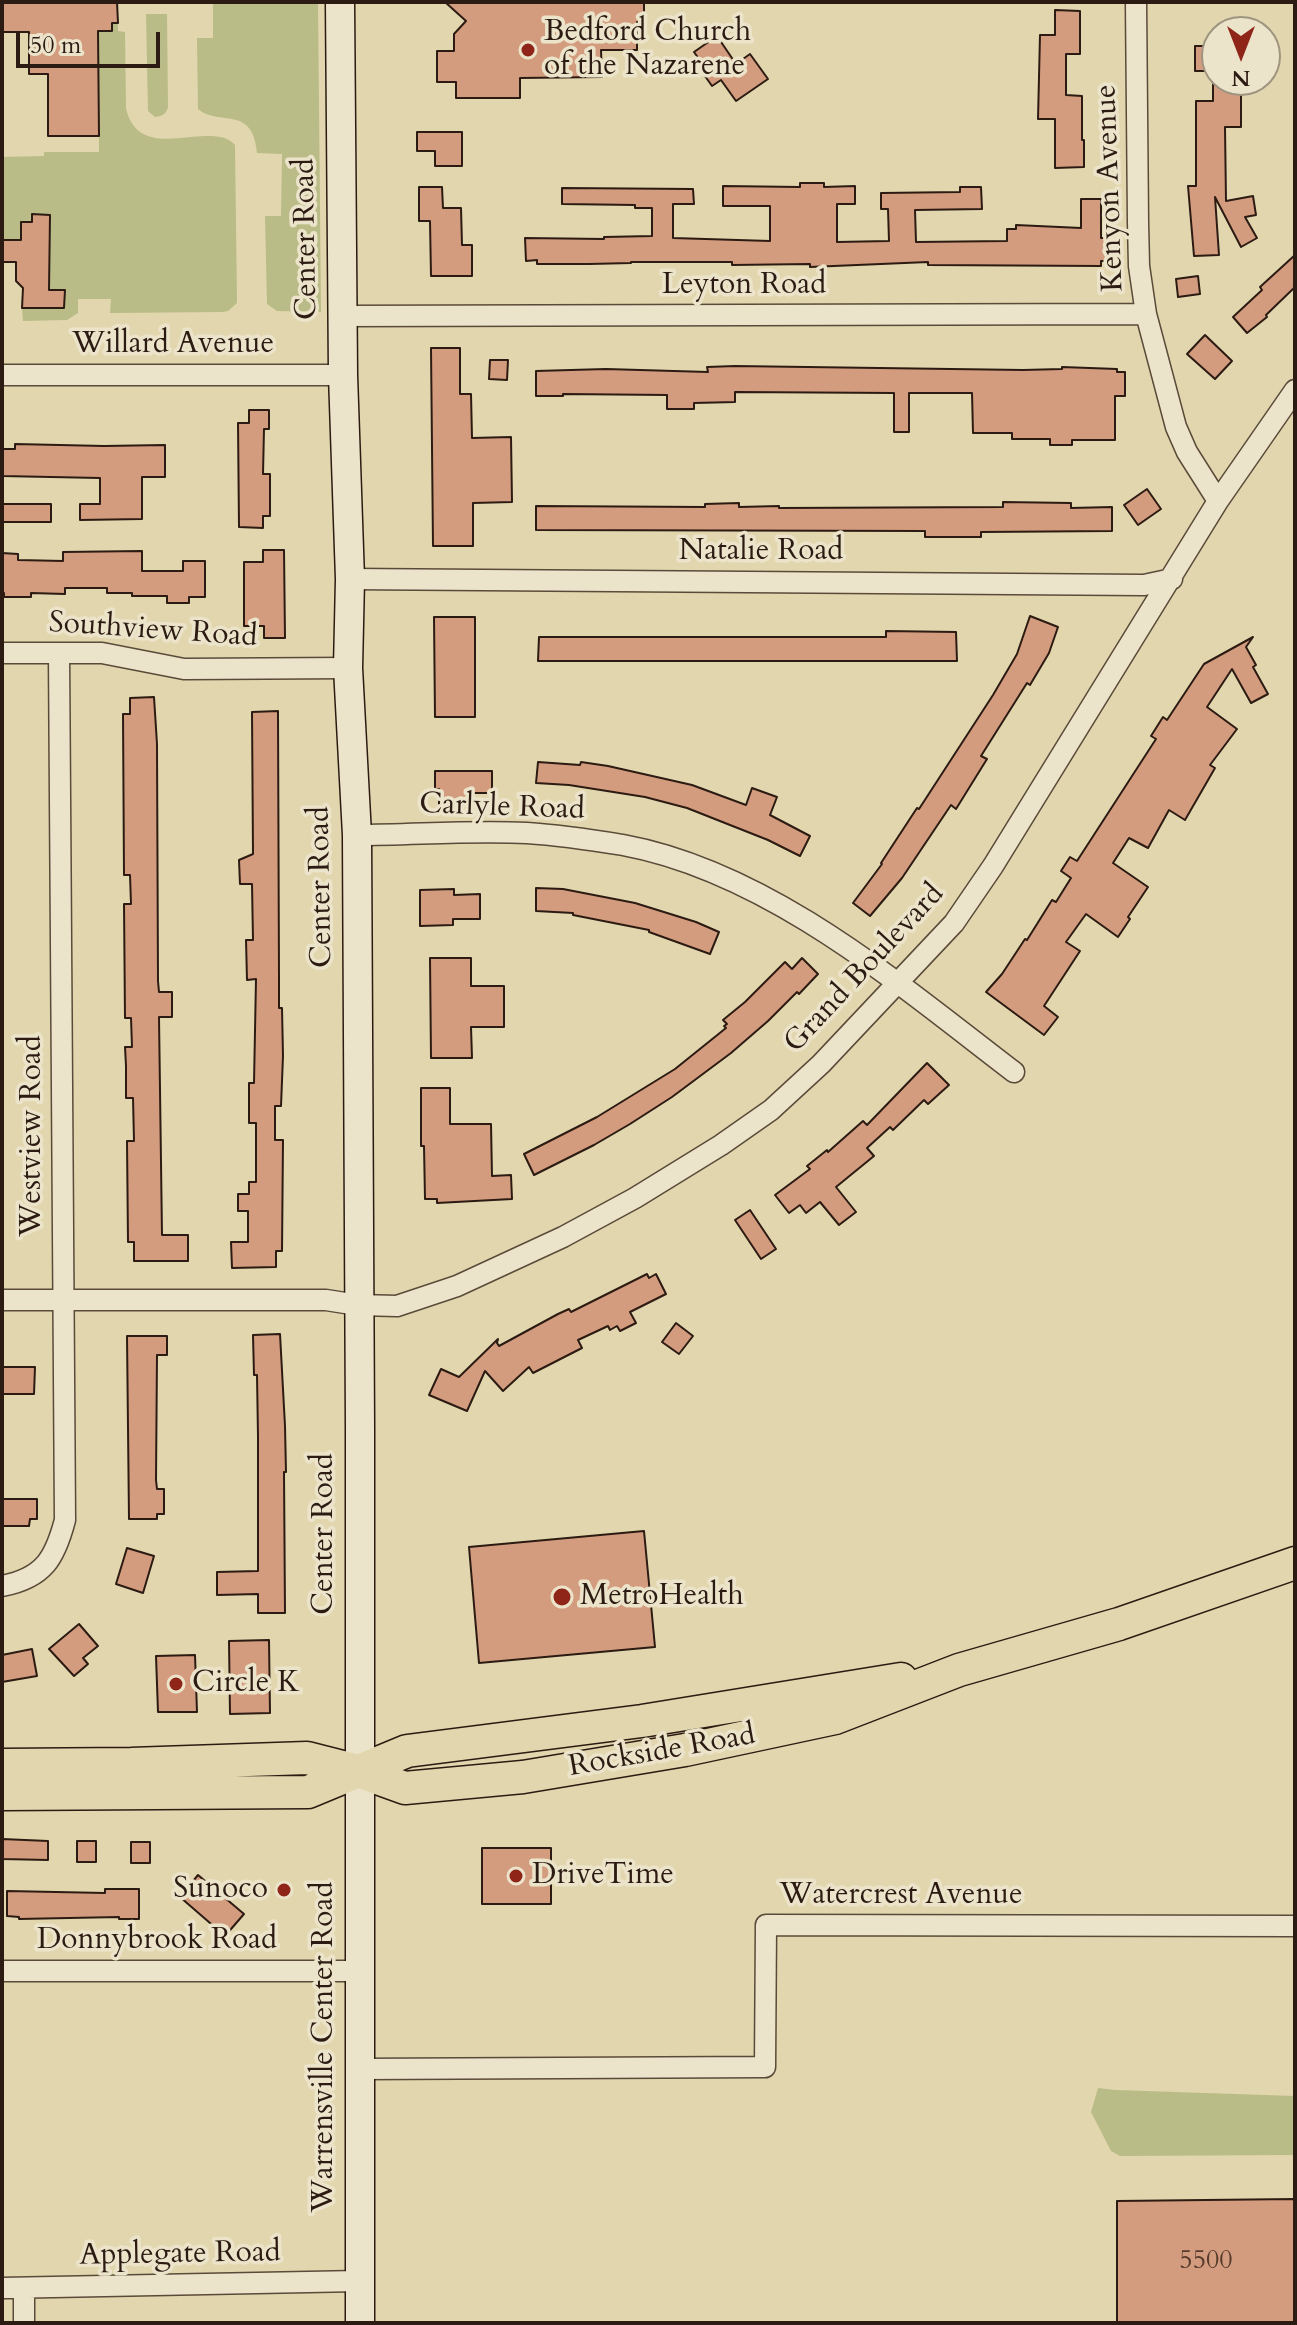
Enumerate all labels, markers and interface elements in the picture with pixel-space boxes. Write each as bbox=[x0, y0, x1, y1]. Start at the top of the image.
place label: Bedford Church of the Nazarene bbox=[544, 15, 751, 86]
scale bar bbox=[20, 16, 164, 66]
north arrow bbox=[1201, 16, 1281, 96]
text: 50 m bbox=[30, 29, 81, 62]
marker: Bedford Church of the Nazarene bbox=[519, 41, 537, 59]
text: N bbox=[1231, 63, 1251, 93]
street label: Kenyon Avenue bbox=[1089, 84, 1133, 292]
street label: Center Road bbox=[288, 158, 326, 320]
street label: Leyton Road bbox=[662, 268, 826, 304]
street label: Willard Avenue bbox=[72, 327, 274, 363]
street label: Natalie Road bbox=[679, 534, 843, 570]
street label: Southview Road bbox=[48, 606, 258, 656]
street label: Carlyle Road bbox=[419, 787, 585, 829]
street label: Center Road bbox=[303, 806, 341, 968]
street label: Grand Boulevard bbox=[777, 877, 953, 1061]
street label: Westview Road bbox=[15, 1035, 51, 1237]
street label: Center Road bbox=[307, 1453, 343, 1615]
place label: MetroHealth bbox=[580, 1579, 744, 1615]
marker: MetroHealth bbox=[551, 1586, 573, 1608]
place label: Circle K bbox=[192, 1666, 300, 1702]
marker: Circle K bbox=[167, 1675, 185, 1693]
street label: Rockside Road bbox=[566, 1718, 758, 1786]
place label: DriveTime bbox=[532, 1858, 674, 1894]
marker: DriveTime bbox=[507, 1867, 525, 1885]
place label: Sunoco bbox=[173, 1872, 268, 1908]
street label: Watercrest Avenue bbox=[779, 1878, 1023, 1914]
marker: Sunoco bbox=[275, 1881, 293, 1899]
street label: Warrensville Center Road bbox=[307, 1882, 343, 2212]
street label: Donnybrook Road bbox=[37, 1923, 277, 1959]
street label: Applegate Road bbox=[79, 2235, 281, 2275]
house number: 5500 bbox=[1179, 2246, 1233, 2278]

